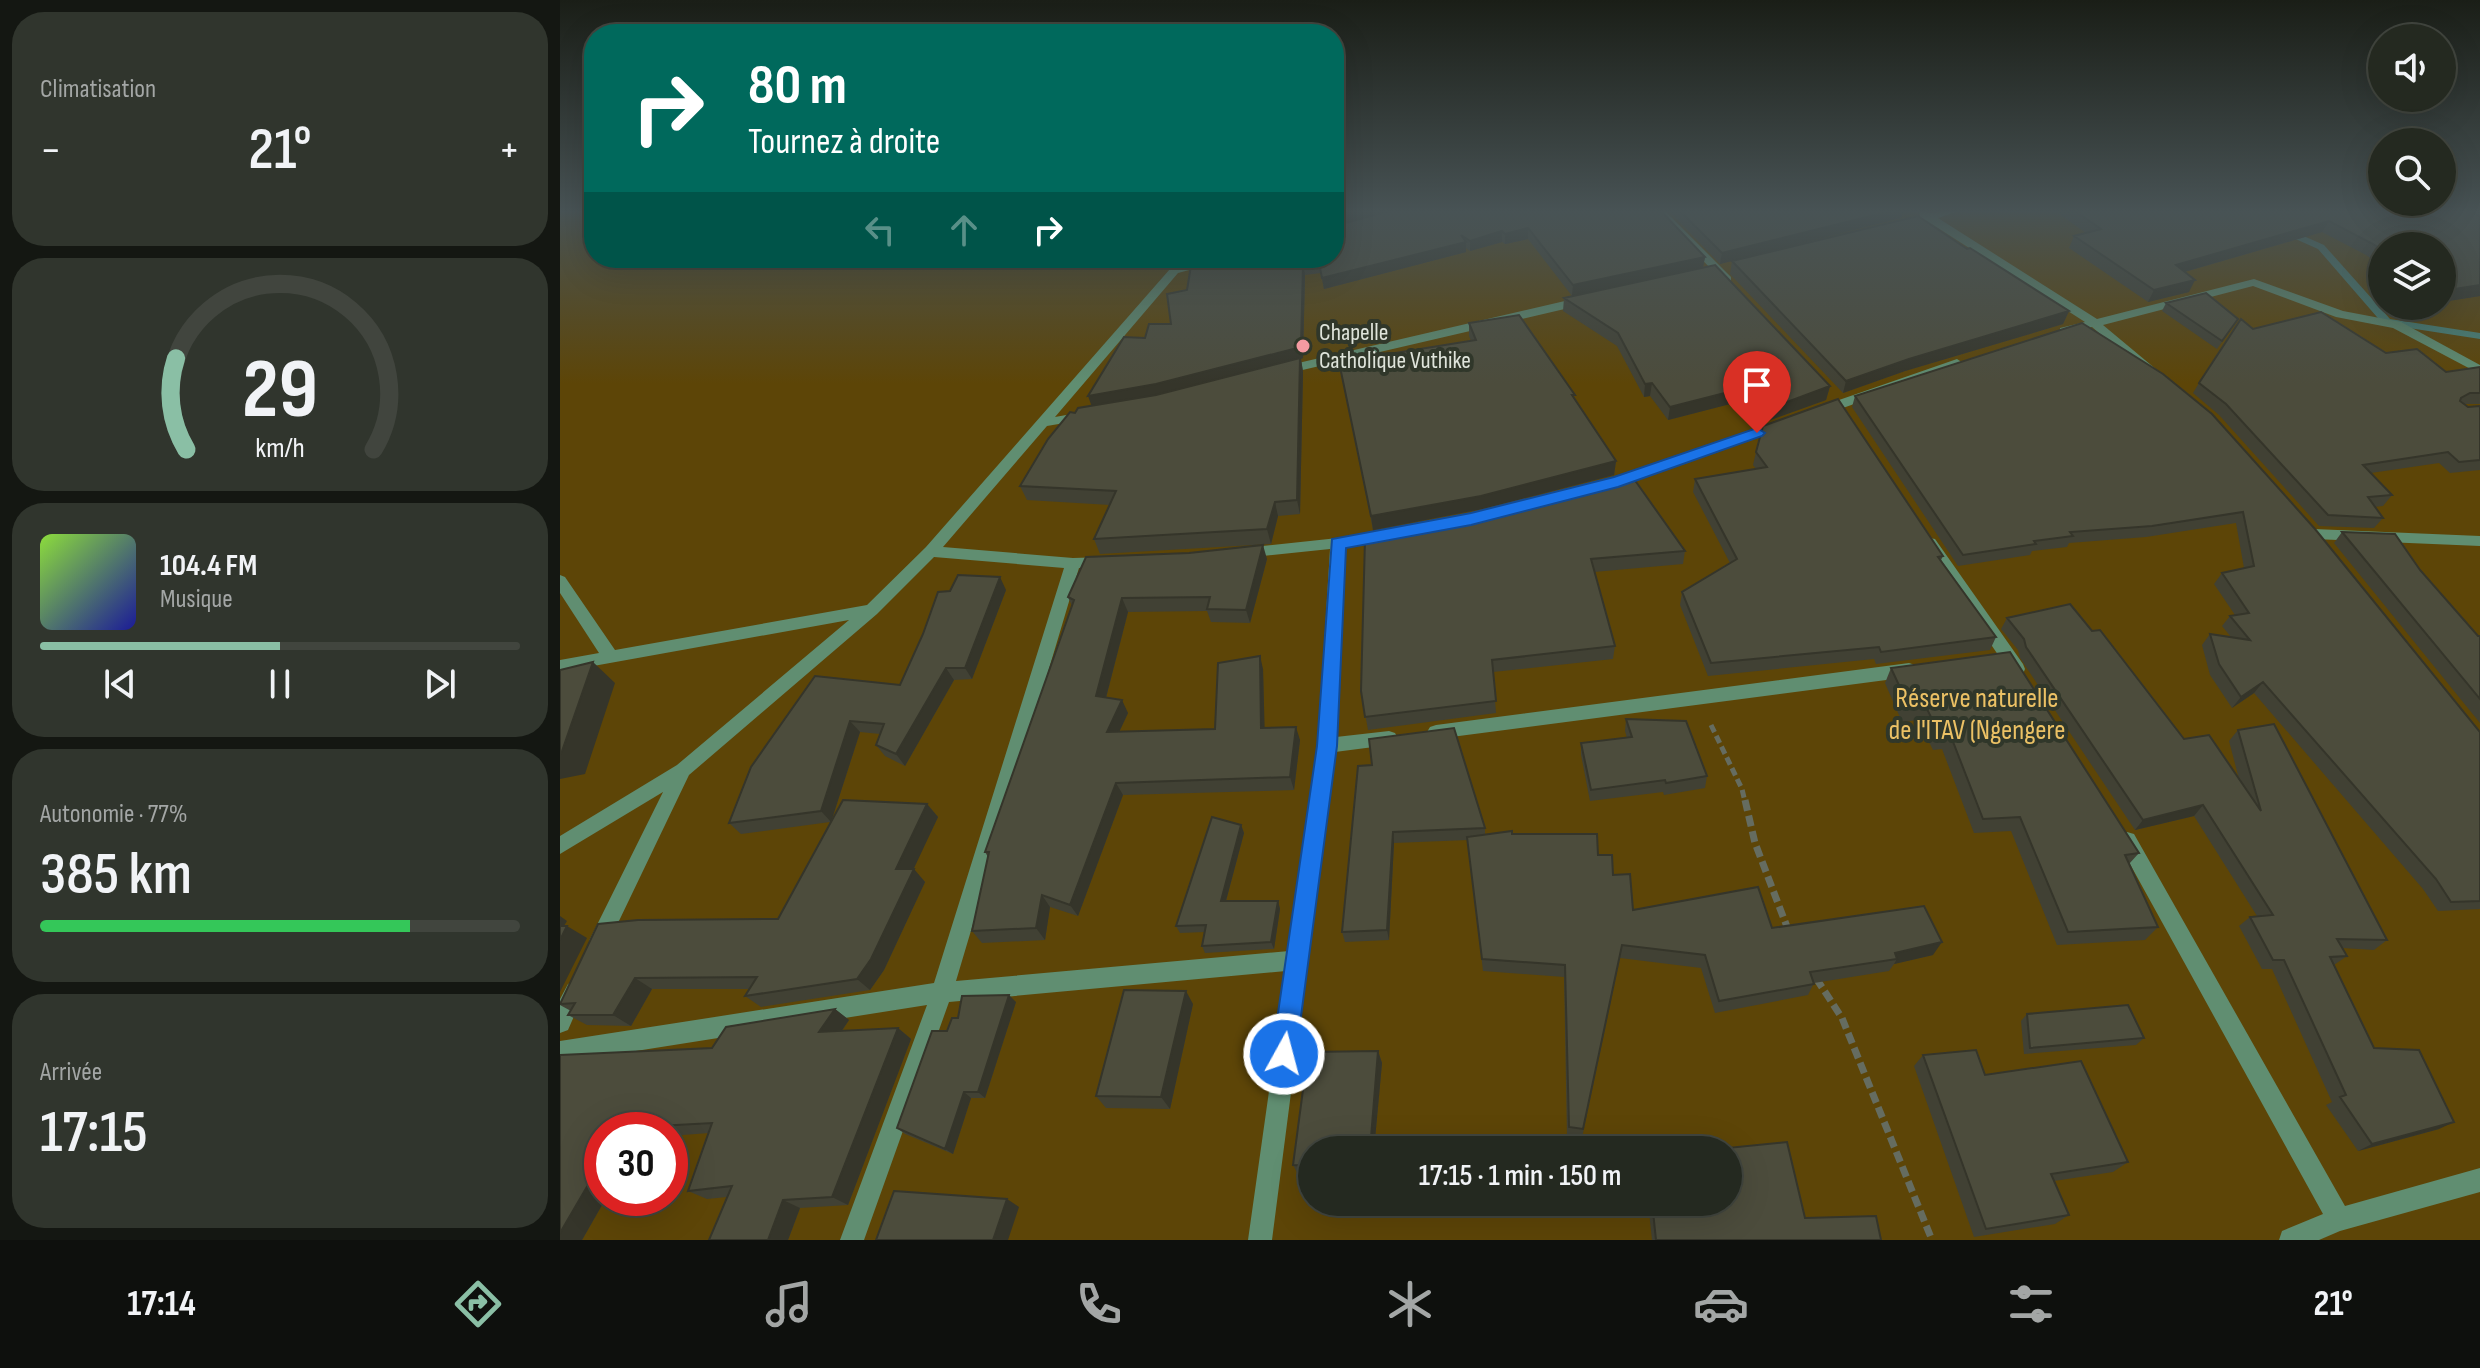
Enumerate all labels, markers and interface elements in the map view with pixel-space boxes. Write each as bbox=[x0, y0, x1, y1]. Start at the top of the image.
map controls bbox=[2368, 24, 2456, 320]
button: sound bbox=[2368, 24, 2456, 112]
text: 80 m bbox=[748, 53, 847, 120]
icon: right bbox=[616, 56, 720, 160]
text: Climatisation bbox=[40, 74, 156, 105]
text: 21° bbox=[248, 114, 312, 186]
text: Tournez à droite bbox=[748, 121, 940, 164]
text: − bbox=[40, 124, 62, 177]
text: + bbox=[498, 124, 520, 177]
button: search bbox=[2368, 128, 2456, 216]
icon: left bbox=[858, 208, 902, 252]
icon: ahead bbox=[942, 208, 986, 252]
icon: right bbox=[1026, 208, 1070, 252]
button: layers bbox=[2368, 232, 2456, 320]
place label: Chapelle Catholique Vuthike bbox=[1319, 318, 1471, 375]
marker: Chapelle Catholique Vuthike bbox=[1294, 337, 1312, 355]
text: 29 bbox=[242, 341, 318, 441]
pin bbox=[1723, 351, 1791, 433]
icon: arrive bbox=[1735, 363, 1779, 407]
text: km/h bbox=[255, 432, 305, 467]
text: 104.4 FM bbox=[160, 548, 257, 584]
text: Musique bbox=[160, 584, 233, 615]
icon: previous bbox=[98, 662, 142, 706]
icon: pause bbox=[258, 662, 302, 706]
icon: next bbox=[418, 662, 462, 706]
park label: Réserve naturelle de l'ITAV (Ngengere bbox=[1889, 682, 2065, 747]
text: Autonomie · 77% bbox=[40, 799, 188, 830]
text: 385 km bbox=[40, 839, 192, 911]
position arrow bbox=[1242, 1012, 1326, 1096]
text: Arrivée bbox=[40, 1057, 102, 1088]
text: 17:15 bbox=[40, 1097, 148, 1169]
speed limit sign: 30 bbox=[584, 1112, 688, 1216]
text: 17:15 · 1 min · 150 m bbox=[1419, 1158, 1621, 1194]
icon: directions bbox=[450, 1276, 506, 1332]
icon: music bbox=[761, 1276, 817, 1332]
icon: phone bbox=[1071, 1276, 1127, 1332]
icon: climate bbox=[1382, 1276, 1438, 1332]
icon: car bbox=[1693, 1276, 1749, 1332]
icon: filters bbox=[2003, 1276, 2059, 1332]
text: 17:14 bbox=[127, 1283, 196, 1326]
text: 21° bbox=[2314, 1283, 2353, 1326]

